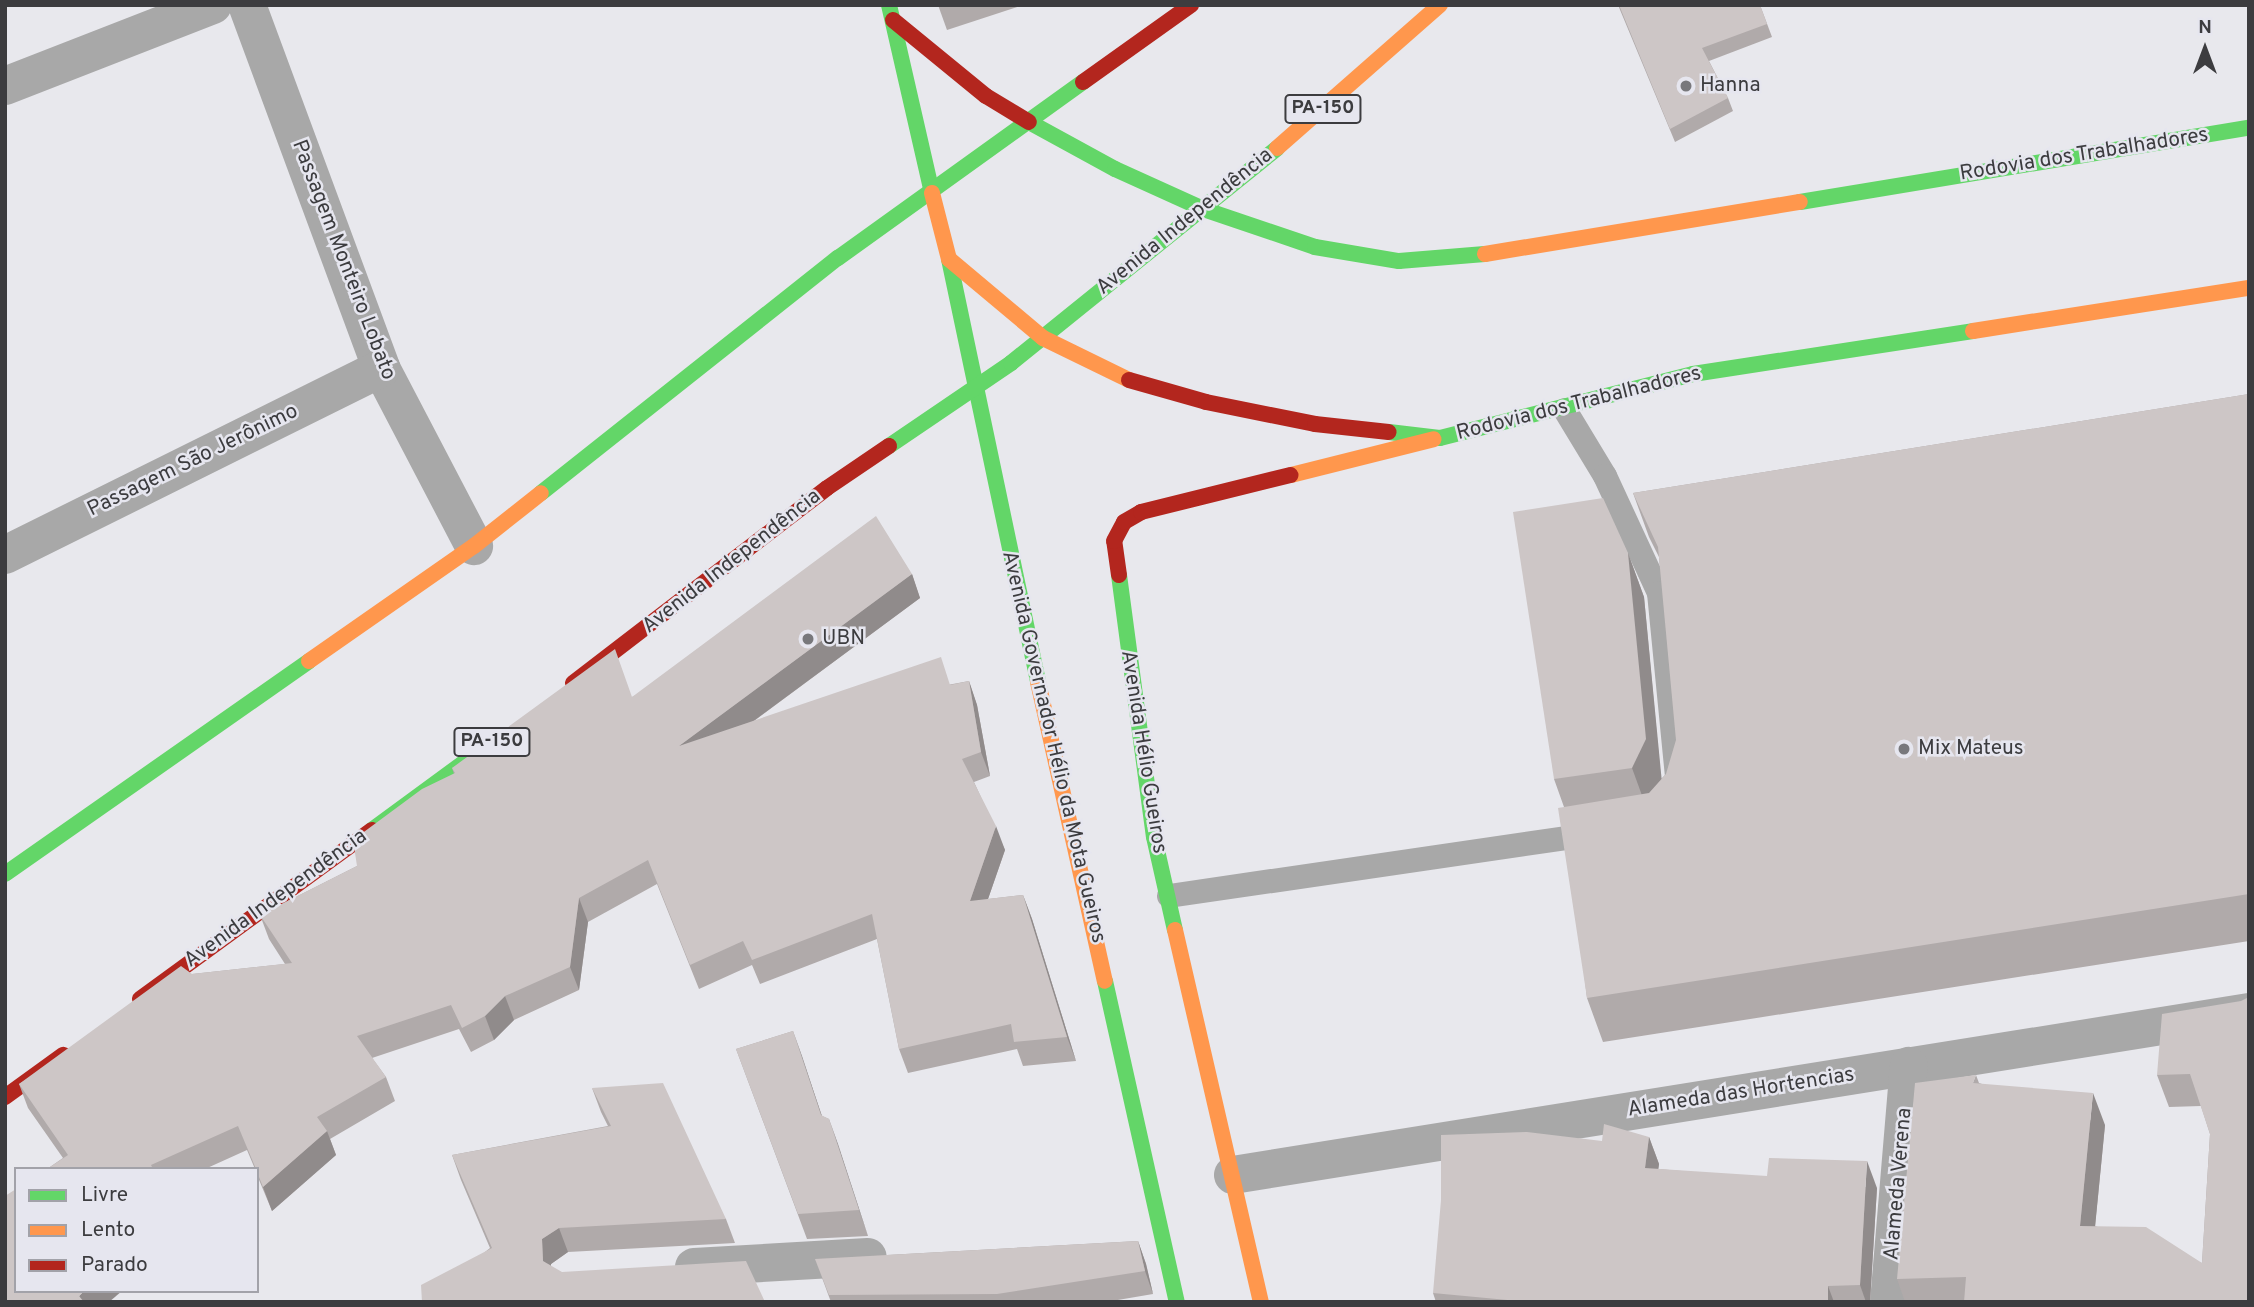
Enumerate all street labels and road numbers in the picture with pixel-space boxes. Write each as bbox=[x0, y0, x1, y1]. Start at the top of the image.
road number: PA-150 bbox=[1283, 94, 1363, 124]
street label: Rodovia dos Trabalhadores bbox=[1957, 123, 2211, 187]
street label: Passagem Monteiro Lobato bbox=[286, 136, 400, 384]
street label: Avenida Independência bbox=[1092, 143, 1278, 301]
street label: Rodovia dos Trabalhadores bbox=[1454, 361, 1704, 447]
street label: Passagem São Jerônimo bbox=[84, 399, 302, 523]
street label: Avenida Independência bbox=[638, 484, 826, 640]
street label: Avenida Governador Hélio da Mota Gueiros bbox=[996, 548, 1110, 946]
street label: Avenida Hélio Gueiros bbox=[1114, 648, 1172, 856]
road number: PA-150 bbox=[452, 726, 532, 758]
street label: Avenida Independência bbox=[180, 824, 372, 974]
street label: Alameda das Hortencias bbox=[1626, 1063, 1856, 1123]
street label: Alameda Verena bbox=[1880, 1106, 1918, 1262]

